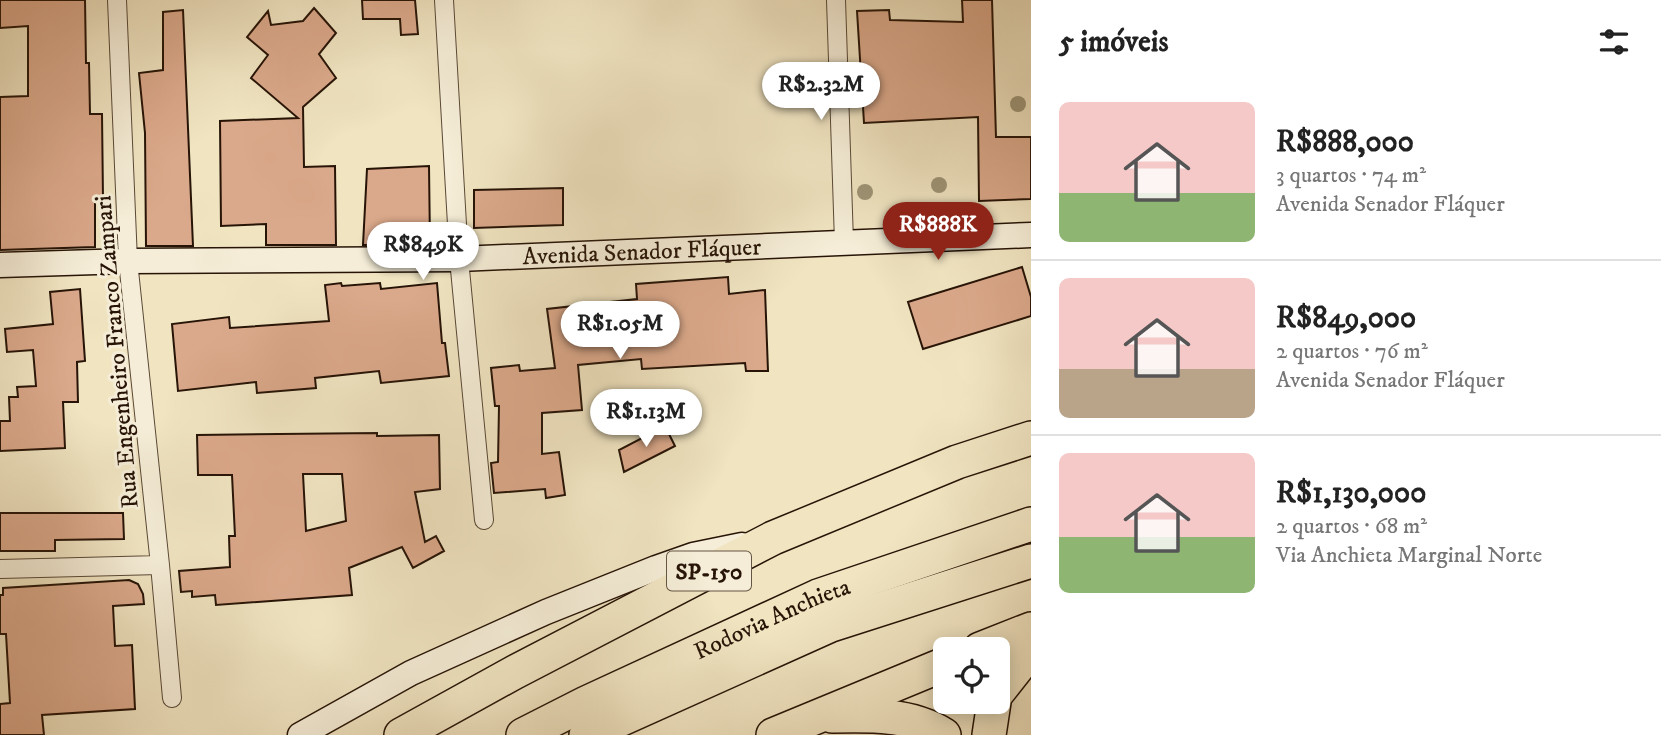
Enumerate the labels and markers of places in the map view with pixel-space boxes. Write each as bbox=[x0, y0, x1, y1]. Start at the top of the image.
pin: R$2.32M bbox=[756, 62, 886, 122]
pin: R$888K bbox=[881, 202, 995, 262]
pin: R$849K bbox=[366, 222, 480, 282]
pin: R$1.05M bbox=[555, 302, 685, 361]
pin: R$1.13M bbox=[581, 390, 711, 449]

